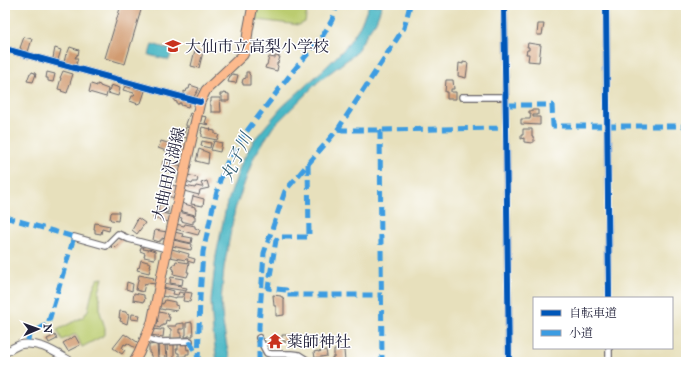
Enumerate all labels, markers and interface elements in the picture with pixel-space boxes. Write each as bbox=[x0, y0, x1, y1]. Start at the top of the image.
school or university icon: 大仙市立高梨小学校 bbox=[164, 37, 182, 55]
place label: 大仙市立高梨小学校 bbox=[185, 37, 329, 56]
street label: 大曲田沢湖線 bbox=[148, 125, 189, 223]
water label: 丸子川 bbox=[216, 128, 258, 185]
legend bbox=[533, 297, 673, 349]
text: 自転車道 bbox=[569, 306, 617, 320]
north arrow bbox=[18, 309, 58, 349]
text: N bbox=[41, 324, 54, 334]
text: 小道 bbox=[569, 326, 593, 340]
temple icon: 薬師神社 bbox=[266, 332, 284, 350]
place label: 薬師神社 bbox=[287, 332, 351, 351]

